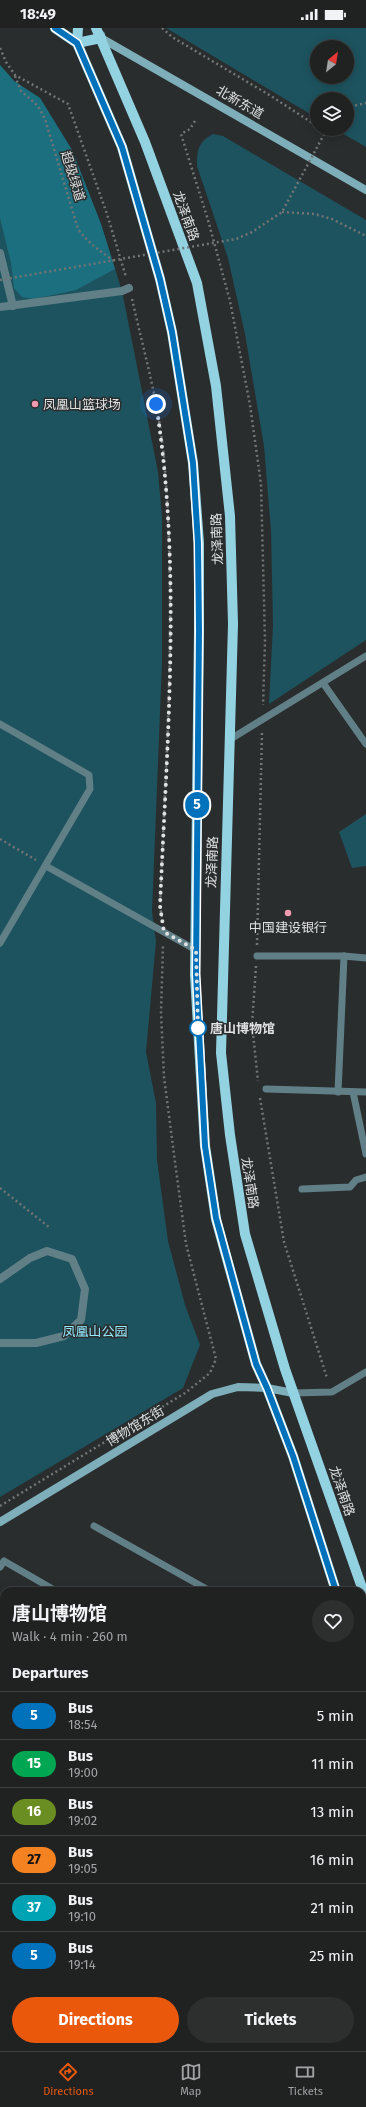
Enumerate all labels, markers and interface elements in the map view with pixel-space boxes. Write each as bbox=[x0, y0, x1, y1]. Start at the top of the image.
text: 18:49 bbox=[20, 5, 56, 23]
north arrow bbox=[310, 40, 354, 84]
map controls bbox=[310, 40, 354, 136]
street label: 北新东道 bbox=[214, 83, 266, 121]
button: layers bbox=[310, 92, 354, 136]
street label: 超级绿道 bbox=[58, 149, 88, 203]
street label: 龙泽南路 bbox=[170, 189, 202, 243]
your location bbox=[146, 394, 166, 414]
place label: 凤凰山篮球场 bbox=[43, 397, 121, 412]
marker: 凤凰山篮球场 bbox=[30, 399, 40, 409]
street label: 龙泽南路 bbox=[209, 513, 225, 565]
line badge: 5 bbox=[184, 792, 210, 818]
text: 5 bbox=[193, 796, 201, 813]
street label: 龙泽南路 bbox=[204, 836, 220, 888]
marker: 中国建设银行 bbox=[283, 908, 293, 918]
place label: 中国建设银行 bbox=[249, 920, 327, 935]
marker: 唐山博物馆 bbox=[189, 1019, 207, 1037]
place label: 唐山博物馆 bbox=[210, 1021, 275, 1036]
street label: 龙泽南路 bbox=[239, 1156, 261, 1210]
park label: 凤凰山公园 bbox=[62, 1324, 128, 1339]
street label: 博物馆东街 bbox=[103, 1403, 167, 1449]
street label: 龙泽南路 bbox=[326, 1464, 358, 1518]
button: heart bbox=[312, 1600, 354, 1642]
text: 唐山博物馆 bbox=[12, 1602, 107, 1625]
text: Walk · 4 min · 260 m bbox=[12, 1629, 128, 1644]
text: Departures bbox=[12, 1664, 89, 1682]
text: Bus bbox=[68, 1699, 93, 1717]
text: 5 bbox=[30, 1707, 38, 1724]
text: 5 min bbox=[317, 1707, 354, 1725]
text: 18:54 bbox=[68, 1717, 97, 1732]
text: Bus bbox=[68, 1747, 93, 1765]
text: 15 bbox=[27, 1755, 41, 1772]
text: 11 min bbox=[311, 1755, 354, 1773]
text: 19:00 bbox=[68, 1765, 98, 1780]
text: Bus bbox=[68, 1795, 93, 1813]
text: 16 bbox=[27, 1803, 41, 1820]
text: 13 min bbox=[310, 1803, 354, 1821]
text: 19:02 bbox=[68, 1813, 97, 1828]
text: Bus bbox=[68, 1843, 93, 1861]
text: 27 bbox=[27, 1851, 41, 1868]
text: 16 min bbox=[310, 1851, 354, 1869]
text: 19:05 bbox=[68, 1861, 97, 1876]
text: Bus bbox=[68, 1891, 93, 1909]
text: 37 bbox=[27, 1899, 41, 1916]
text: 21 min bbox=[311, 1899, 354, 1917]
text: 19:10 bbox=[68, 1909, 96, 1924]
text: Bus bbox=[68, 1939, 93, 1957]
text: 5 bbox=[30, 1947, 38, 1964]
text: 25 min bbox=[309, 1947, 354, 1965]
text: 19:14 bbox=[68, 1957, 96, 1972]
button: Directions bbox=[12, 1997, 179, 2043]
button: Tickets bbox=[187, 1997, 354, 2043]
tab: Directions bbox=[43, 2061, 94, 2098]
tab: Map bbox=[180, 2061, 202, 2098]
tab: Tickets bbox=[288, 2061, 323, 2098]

